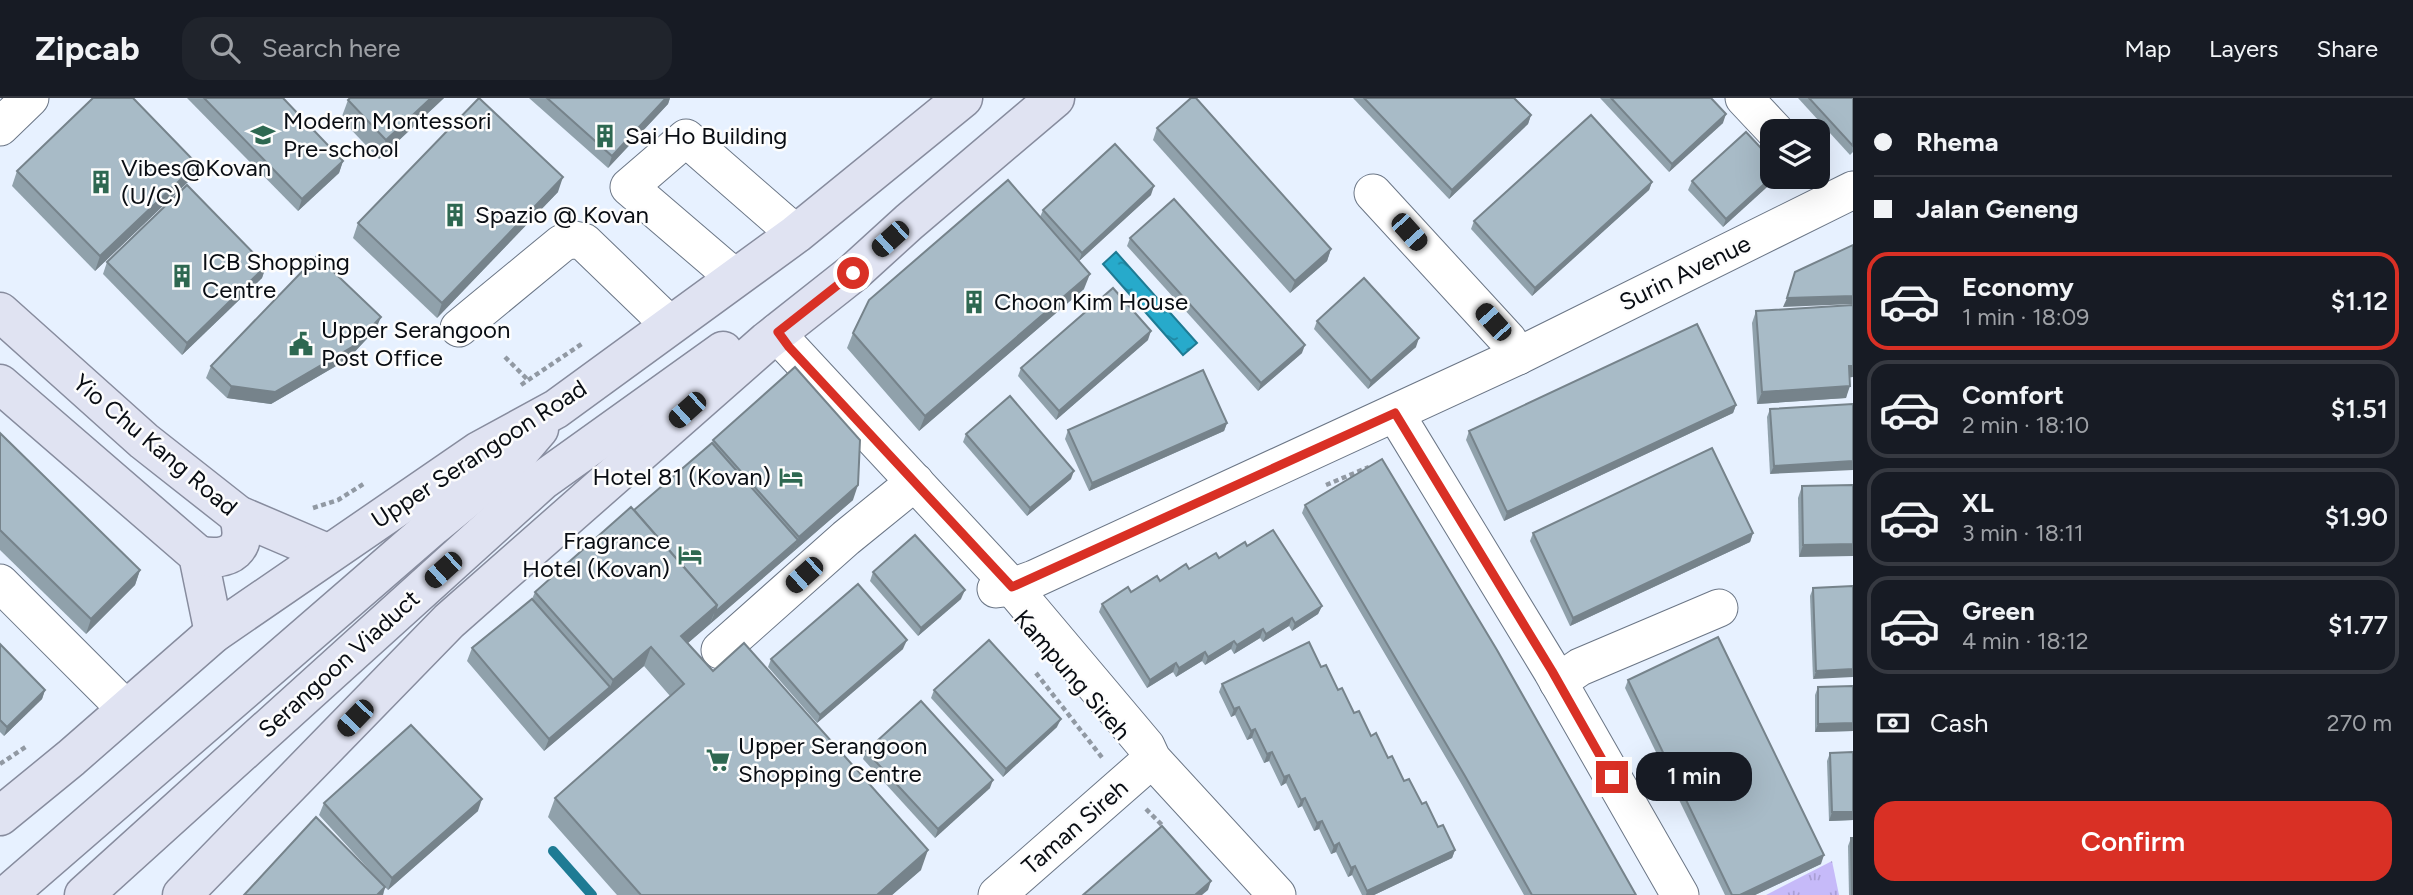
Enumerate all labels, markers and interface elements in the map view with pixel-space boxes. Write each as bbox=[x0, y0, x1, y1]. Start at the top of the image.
search box bbox=[182, 17, 672, 80]
text: Zipcab bbox=[35, 29, 140, 68]
icon: search bbox=[206, 29, 244, 67]
text: Search here bbox=[262, 32, 401, 64]
text: Map bbox=[2124, 34, 2171, 63]
text: Layers bbox=[2209, 34, 2278, 63]
text: Share bbox=[2316, 34, 2378, 63]
place label: Modern Montessori Pre-school bbox=[283, 106, 492, 163]
map controls bbox=[1760, 119, 1830, 189]
button: layers bbox=[1760, 119, 1830, 189]
school or university icon: Modern Montessori Pre-school bbox=[249, 121, 277, 149]
place label: Sai Ho Building bbox=[625, 121, 787, 150]
building icon: Sai Ho Building bbox=[591, 122, 619, 150]
text: Rhema bbox=[1916, 126, 1999, 158]
place label: Vibes@Kovan (U/C) bbox=[121, 153, 271, 210]
building icon: Vibes@Kovan (U/C) bbox=[87, 168, 115, 196]
text: Jalan Geneng bbox=[1916, 193, 2079, 225]
place label: Spazio @ Kovan bbox=[475, 200, 649, 229]
building icon: Spazio @ Kovan bbox=[441, 201, 469, 229]
car bbox=[1388, 209, 1431, 255]
car bbox=[868, 217, 913, 261]
street label: Surin Avenue bbox=[1614, 228, 1755, 317]
place label: ICB Shopping Centre bbox=[202, 247, 350, 304]
route start bbox=[837, 257, 869, 289]
building icon: ICB Shopping Centre bbox=[168, 262, 196, 290]
icon: car bbox=[1878, 270, 1941, 333]
text: Economy bbox=[1962, 271, 2074, 303]
text: $1.12 bbox=[2331, 285, 2388, 317]
place label: Choon Kim House bbox=[994, 287, 1188, 316]
building icon: Choon Kim House bbox=[960, 288, 988, 316]
car bbox=[1472, 299, 1515, 345]
text: 1 min · 18:09 bbox=[1962, 303, 2089, 331]
place label: Upper Serangoon Post Office bbox=[321, 315, 510, 372]
public building icon: Upper Serangoon Post Office bbox=[287, 330, 315, 358]
street label: Yio Chu Kang Road bbox=[67, 368, 243, 522]
street label: Upper Serangoon Road bbox=[366, 373, 592, 534]
icon: car bbox=[1878, 378, 1941, 441]
text: Comfort bbox=[1962, 379, 2064, 411]
car bbox=[665, 388, 710, 432]
text: $1.51 bbox=[2331, 393, 2388, 425]
text: 2 min · 18:10 bbox=[1962, 411, 2089, 439]
place label: Hotel 81 (Kovan) bbox=[592, 462, 771, 491]
hotel icon: Hotel 81 (Kovan) bbox=[777, 463, 805, 491]
icon: car bbox=[1878, 486, 1941, 549]
text: XL bbox=[1962, 487, 1994, 519]
text: $1.90 bbox=[2325, 501, 2388, 533]
text: 3 min · 18:11 bbox=[1962, 519, 2084, 547]
place label: Fragrance Hotel (Kovan) bbox=[522, 526, 670, 583]
hotel icon: Fragrance Hotel (Kovan) bbox=[676, 541, 704, 569]
car bbox=[421, 548, 466, 592]
car bbox=[782, 553, 827, 597]
street label: Serangoon Viaduct bbox=[252, 584, 425, 744]
icon: car bbox=[1878, 594, 1941, 657]
text: Green bbox=[1962, 595, 2035, 627]
street label: Kampung Sireh bbox=[1008, 604, 1137, 746]
text: $1.77 bbox=[2328, 609, 2388, 641]
text: 4 min · 18:12 bbox=[1962, 627, 2089, 655]
car bbox=[333, 696, 378, 740]
icon: cash bbox=[1874, 704, 1912, 742]
text: Cash bbox=[1930, 707, 1989, 739]
text: 270 m bbox=[2327, 709, 2392, 737]
place label: Upper Serangoon Shopping Centre bbox=[738, 731, 927, 788]
supermarket icon: Upper Serangoon Shopping Centre bbox=[704, 746, 732, 774]
callout: 1 min bbox=[1636, 752, 1752, 802]
route end bbox=[1596, 761, 1628, 793]
text: 1 min bbox=[1667, 762, 1721, 790]
street label: Taman Sireh bbox=[1016, 773, 1134, 881]
button: Confirm bbox=[1874, 801, 2392, 881]

